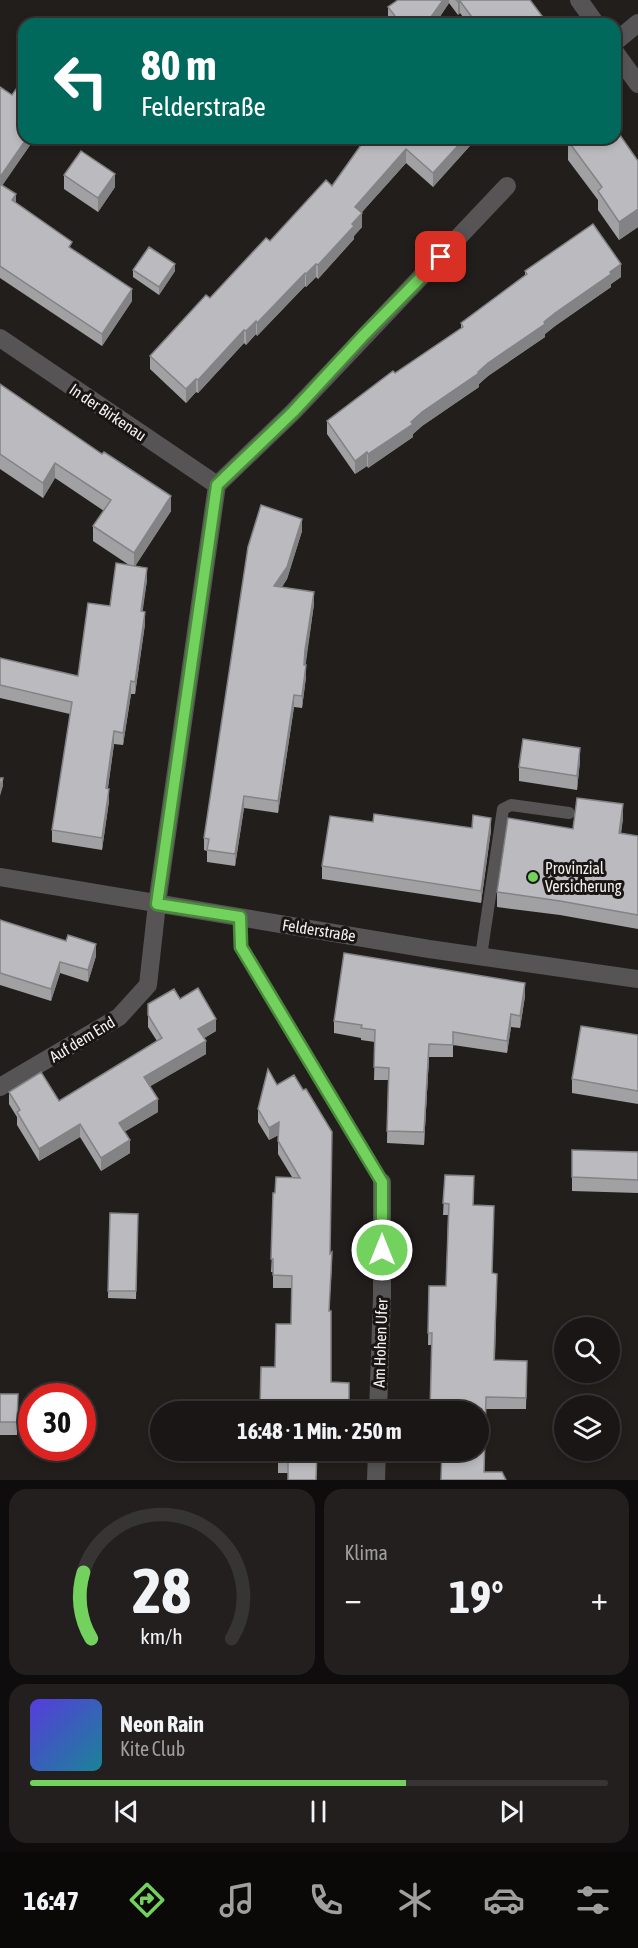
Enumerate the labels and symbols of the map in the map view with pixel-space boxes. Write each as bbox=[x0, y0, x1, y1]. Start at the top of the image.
pin bbox=[415, 231, 466, 282]
street label: In der Birkenau bbox=[66, 380, 150, 444]
place label: Provinzial Versicherung bbox=[545, 859, 622, 896]
marker: Provinzial Versicherung bbox=[526, 870, 540, 884]
street label: Felderstraße bbox=[281, 915, 357, 945]
street label: Auf dem End bbox=[46, 1013, 118, 1065]
position arrow bbox=[350, 1218, 414, 1282]
street label: Am Hohen Ufer bbox=[369, 1298, 391, 1388]
speed limit sign: 30 bbox=[18, 1383, 96, 1461]

